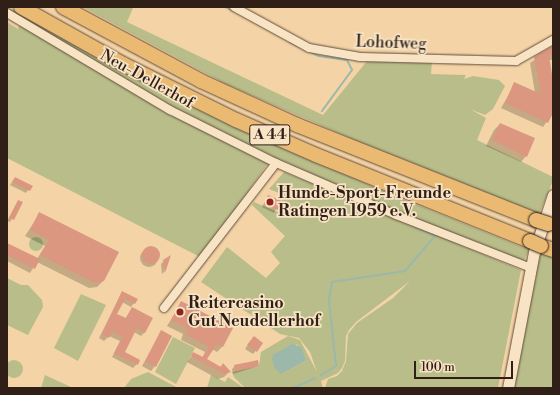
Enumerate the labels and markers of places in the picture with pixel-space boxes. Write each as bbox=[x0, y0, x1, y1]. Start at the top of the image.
place label: Hunde-Sport-Freunde Ratingen 1959 e.V. bbox=[278, 183, 451, 221]
marker: Hunde-Sport-Freunde Ratingen 1959 e.V. bbox=[265, 197, 275, 207]
place label: Reitercasino Gut Neudellerhof bbox=[188, 293, 320, 331]
marker: Reitercasino Gut Neudellerhof bbox=[175, 307, 185, 317]

